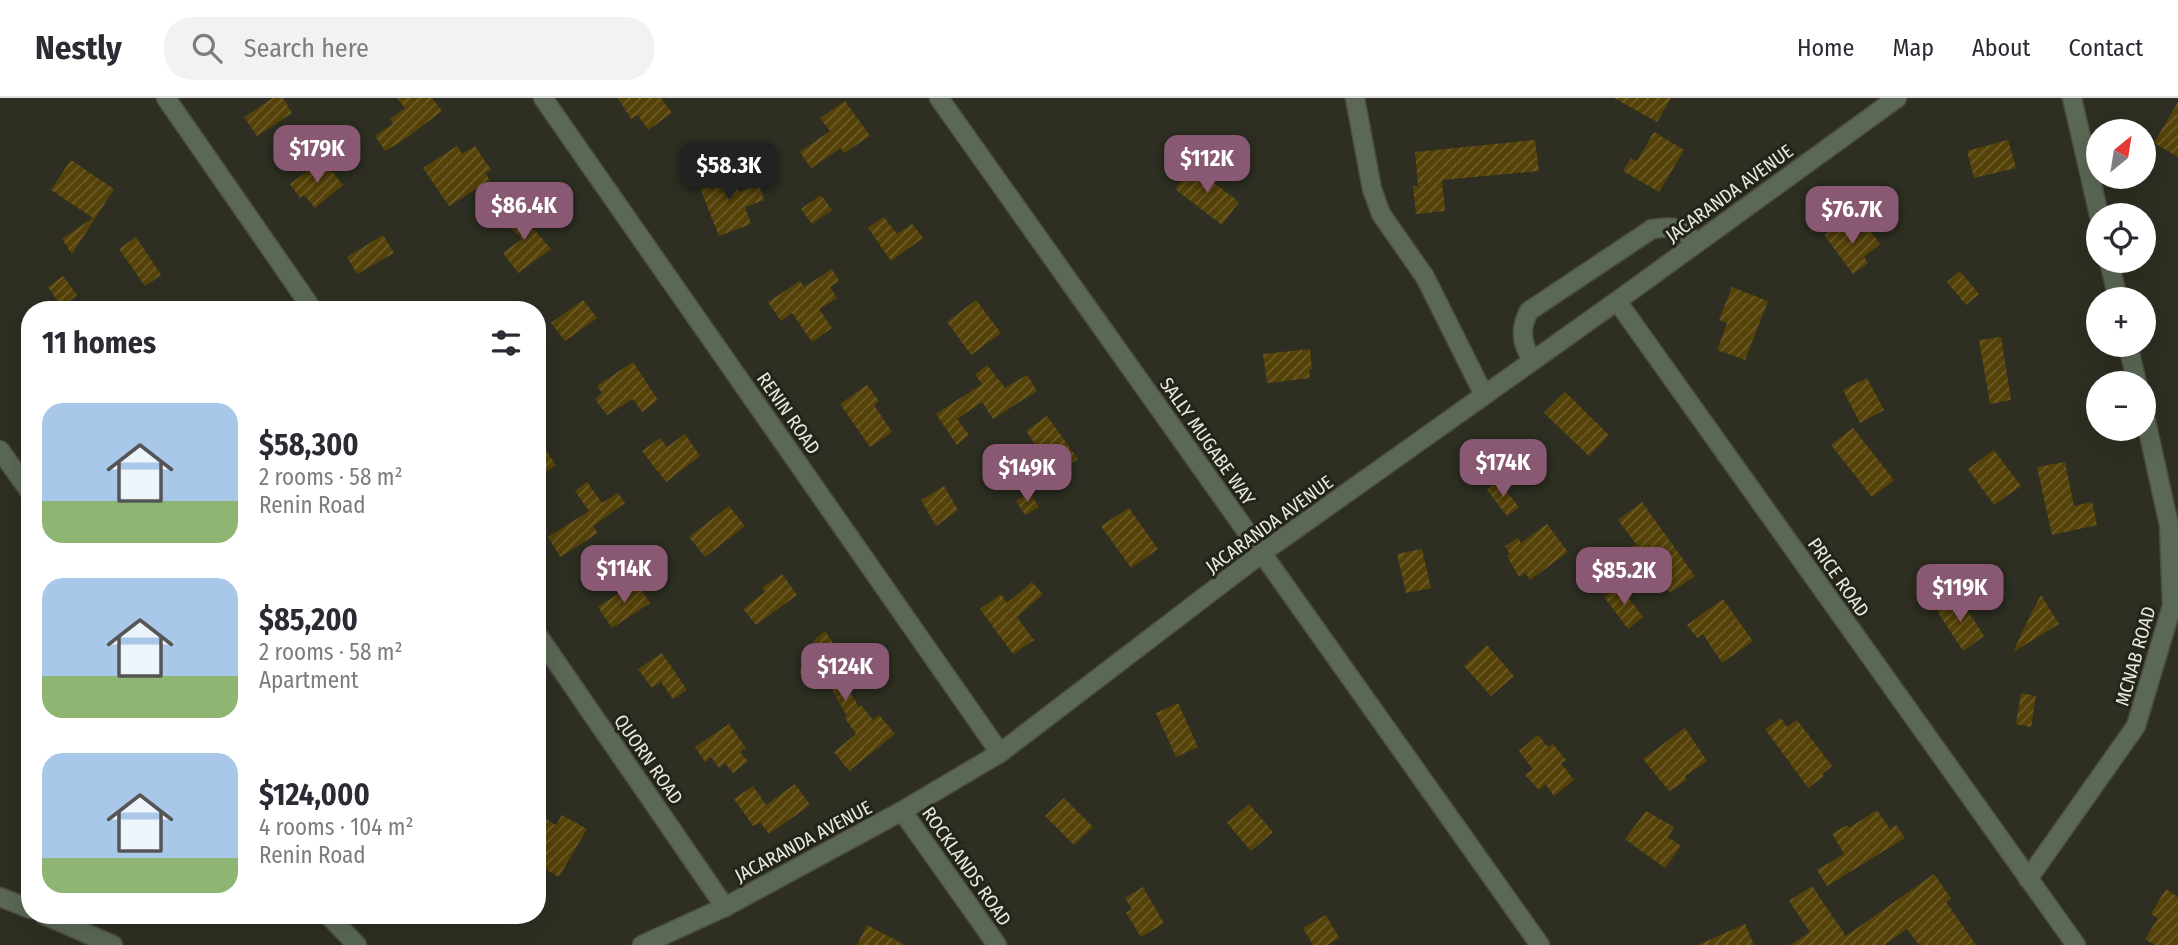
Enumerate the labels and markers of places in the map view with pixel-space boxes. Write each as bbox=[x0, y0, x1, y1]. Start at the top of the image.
pin: $179K bbox=[268, 126, 366, 185]
pin: $112K bbox=[1158, 136, 1256, 195]
pin: $58.3K bbox=[672, 142, 786, 202]
pin: $86.4K bbox=[467, 183, 581, 242]
pin: $76.7K bbox=[1795, 186, 1909, 246]
pin: $174K bbox=[1454, 440, 1552, 499]
pin: $149K bbox=[978, 444, 1076, 504]
pin: $114K bbox=[575, 546, 673, 605]
pin: $85.2K bbox=[1567, 547, 1681, 607]
pin: $119K bbox=[1911, 564, 2009, 624]
pin: $124K bbox=[796, 644, 894, 703]

